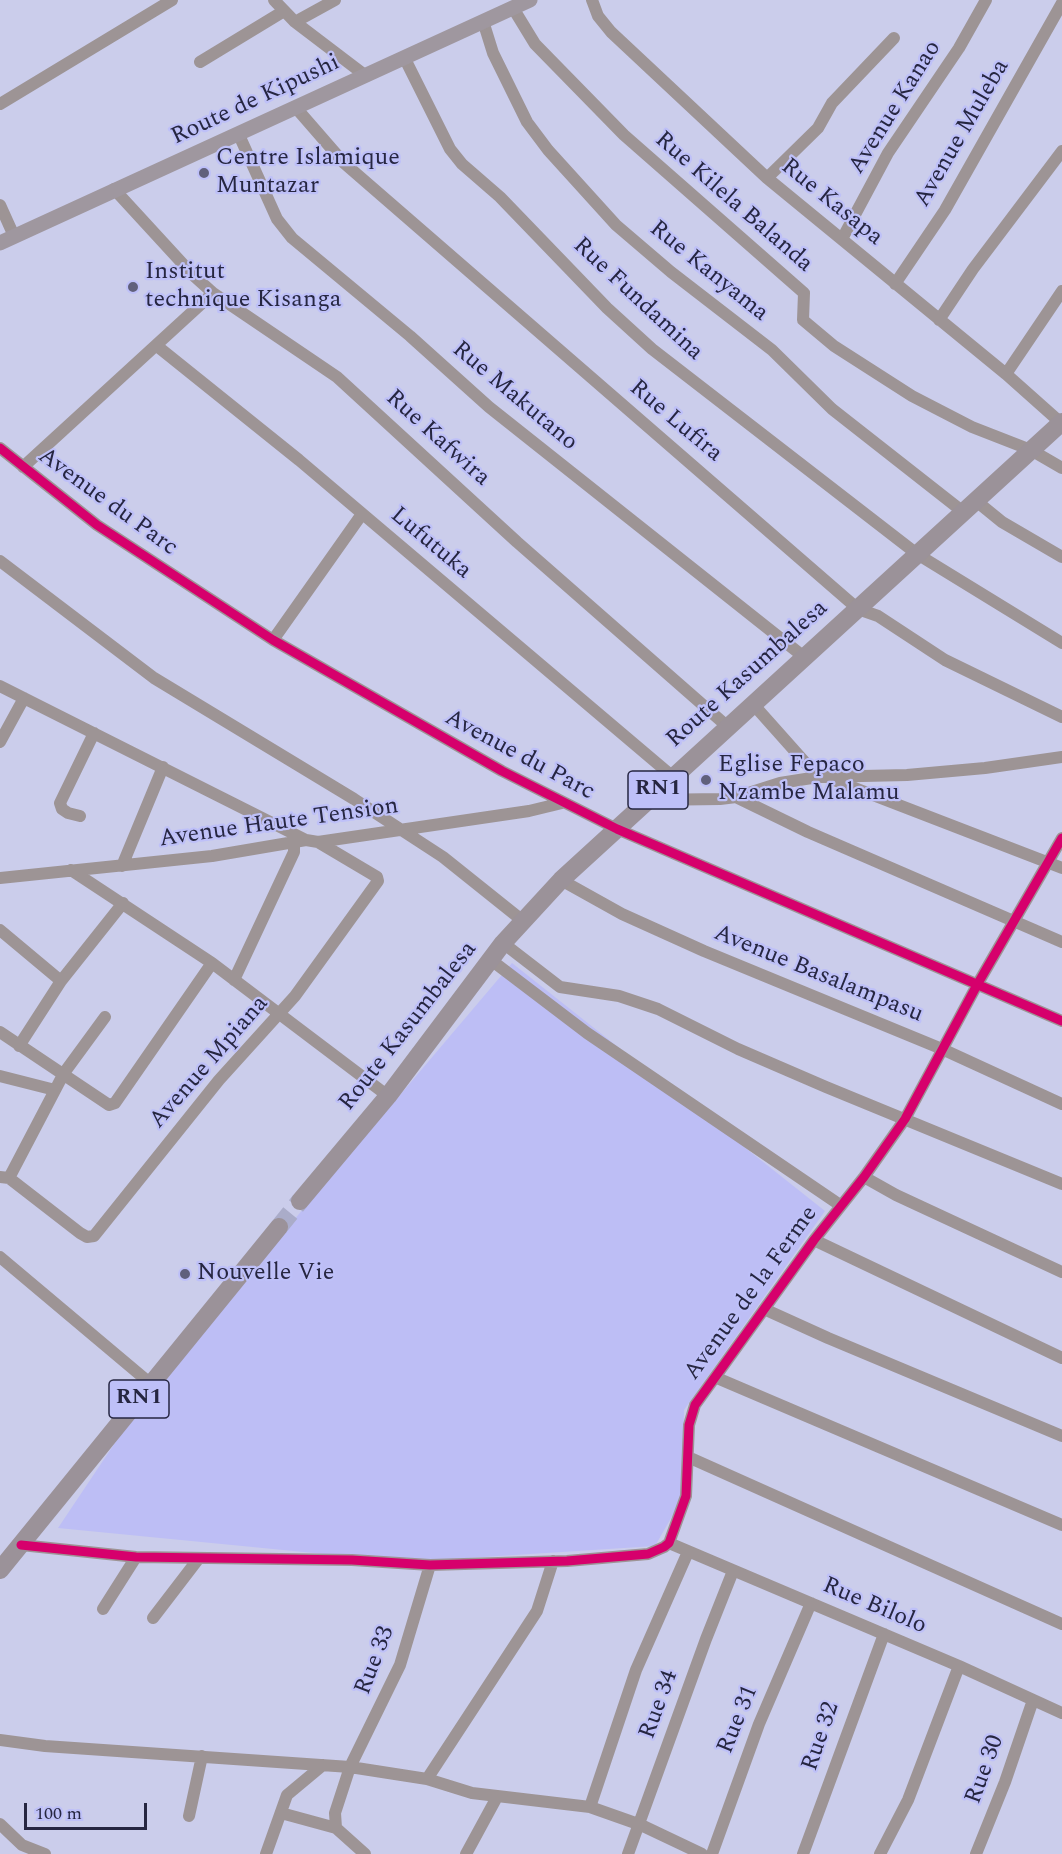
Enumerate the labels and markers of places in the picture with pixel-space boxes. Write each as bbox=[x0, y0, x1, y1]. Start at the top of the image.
place label: Centre Islamique Muntazar bbox=[216, 145, 400, 201]
marker: Centre Islamique Muntazar bbox=[197, 166, 211, 180]
place label: Institut technique Kisanga bbox=[145, 259, 341, 315]
marker: Institut technique Kisanga bbox=[126, 280, 140, 294]
place label: Eglise Fepaco Nzambe Malamu bbox=[718, 752, 899, 808]
marker: Eglise Fepaco Nzambe Malamu bbox=[699, 773, 713, 787]
place label: Nouvelle Vie bbox=[197, 1260, 334, 1288]
marker: Nouvelle Vie bbox=[178, 1267, 192, 1281]

